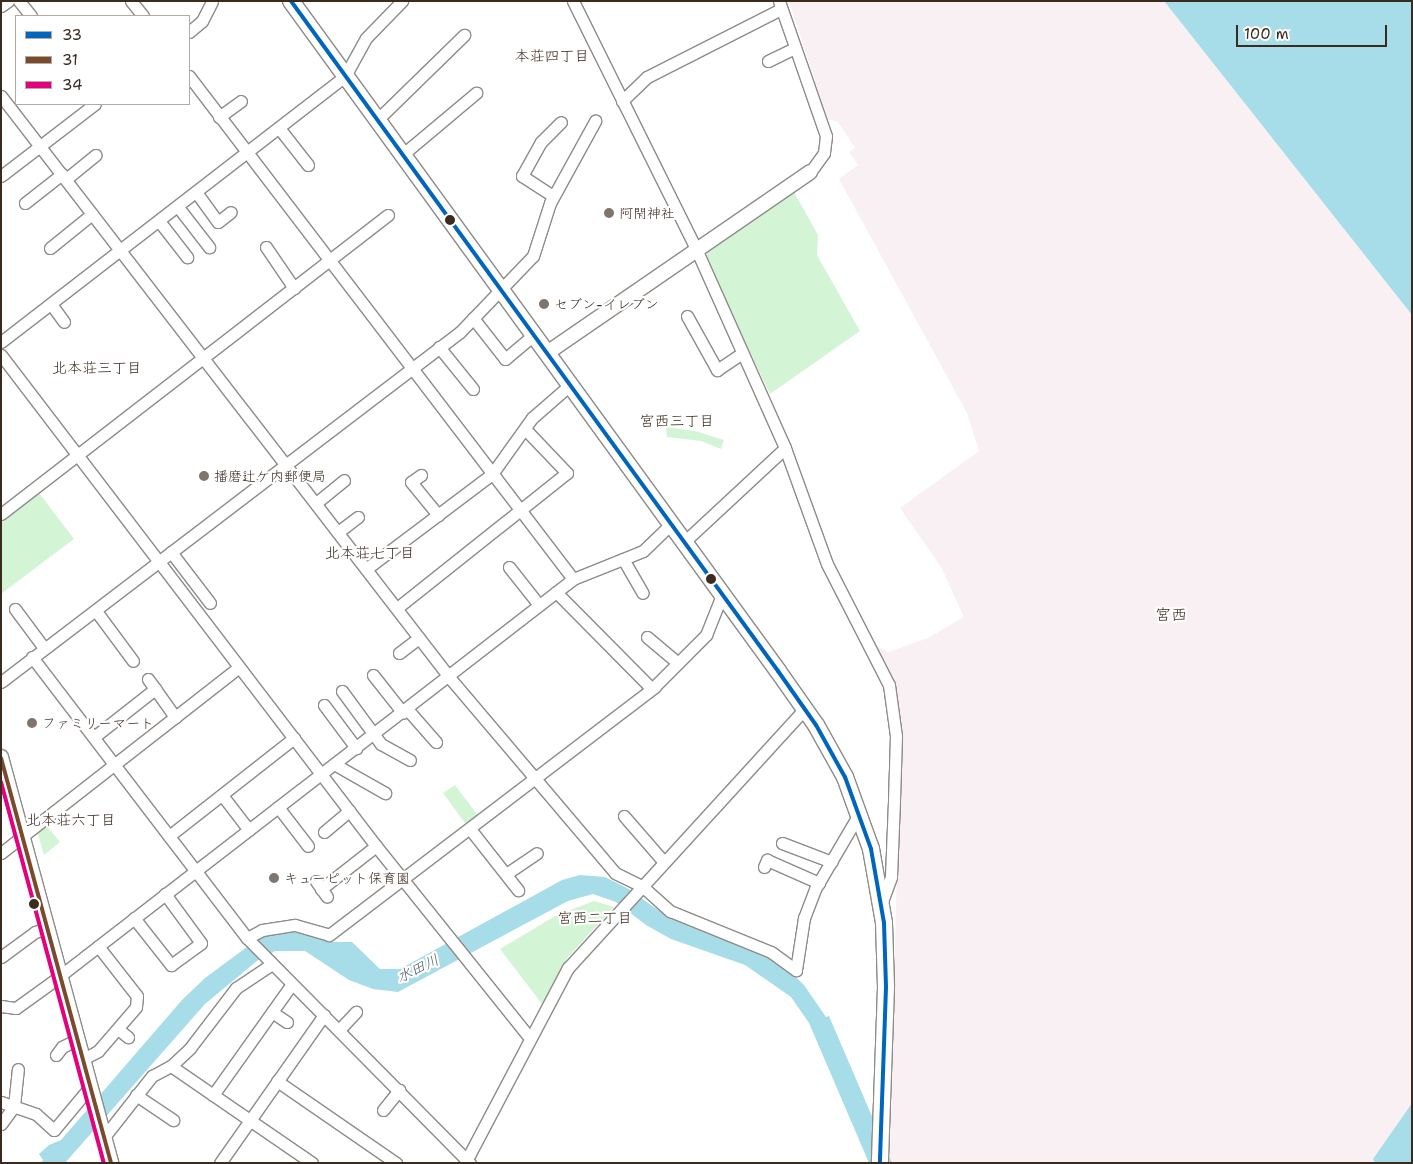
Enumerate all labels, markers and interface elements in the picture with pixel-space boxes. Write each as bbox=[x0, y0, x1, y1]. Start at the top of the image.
legend bbox=[15, 15, 190, 105]
scale bar bbox=[1238, 15, 1389, 47]
text: 100 m bbox=[1244, 24, 1289, 44]
text: 33 bbox=[62, 25, 82, 45]
district label: 本荘四丁目 bbox=[515, 48, 589, 66]
text: 31 bbox=[62, 50, 78, 70]
text: 34 bbox=[62, 75, 82, 95]
place label: 阿閇神社 bbox=[619, 205, 675, 221]
marker: 阿閇神社 bbox=[603, 207, 615, 219]
unlabelled marker bbox=[445, 215, 455, 225]
place label: セブン-イレブン bbox=[554, 296, 659, 312]
marker: セブン-イレブン bbox=[538, 298, 550, 310]
district label: 北本荘三丁目 bbox=[52, 360, 142, 378]
district label: 宮西三丁目 bbox=[640, 413, 714, 431]
place label: 播磨辻ケ内郵便局 bbox=[214, 468, 326, 484]
marker: 播磨辻ケ内郵便局 bbox=[198, 470, 210, 482]
district label: 北本荘七丁目 bbox=[325, 545, 415, 563]
unlabelled marker bbox=[706, 574, 716, 584]
district label: 宮西 bbox=[1155, 605, 1187, 625]
place label: ファミリーマート bbox=[42, 715, 154, 731]
marker: ファミリーマート bbox=[26, 717, 38, 729]
district label: 北本荘六丁目 bbox=[26, 812, 116, 830]
place label: キューピット保育園 bbox=[284, 870, 410, 886]
marker: キューピット保育園 bbox=[268, 872, 280, 884]
unlabelled marker bbox=[29, 899, 39, 909]
district label: 宮西二丁目 bbox=[558, 910, 632, 928]
water label: 水田川 bbox=[394, 951, 442, 987]

